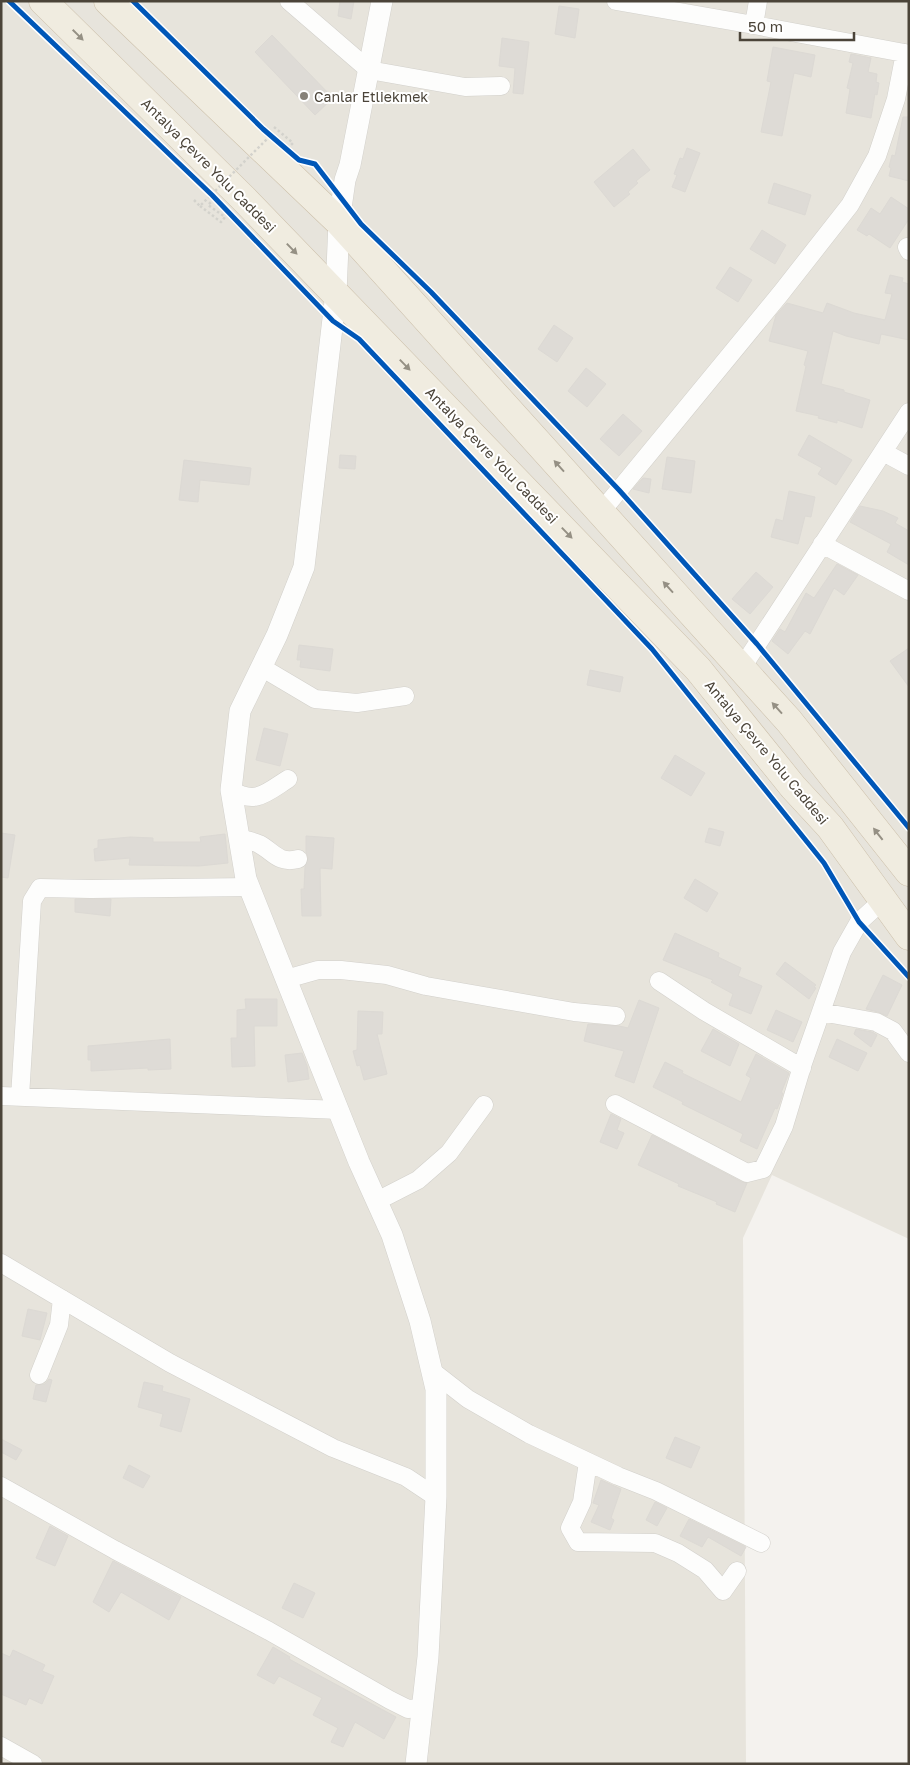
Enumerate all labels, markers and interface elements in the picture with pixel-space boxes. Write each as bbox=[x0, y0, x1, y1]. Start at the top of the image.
scale bar bbox=[740, 10, 854, 42]
text: 50 m bbox=[748, 17, 783, 35]
one-way arrow bbox=[72, 29, 84, 41]
place label: Canlar Etliekmek bbox=[314, 88, 428, 105]
marker: Canlar Etliekmek bbox=[298, 90, 310, 102]
street label: Antalya Çevre Yolu Caddesi bbox=[138, 94, 280, 236]
one-way arrow bbox=[286, 242, 298, 254]
one-way arrow bbox=[399, 359, 411, 371]
street label: Antalya Çevre Yolu Caddesi bbox=[422, 383, 562, 527]
one-way arrow bbox=[554, 460, 565, 472]
one-way arrow bbox=[561, 527, 573, 539]
one-way arrow bbox=[662, 581, 674, 593]
street label: Antalya Çevre Yolu Caddesi bbox=[702, 676, 832, 828]
one-way arrow bbox=[771, 701, 782, 714]
one-way arrow bbox=[873, 828, 884, 841]

